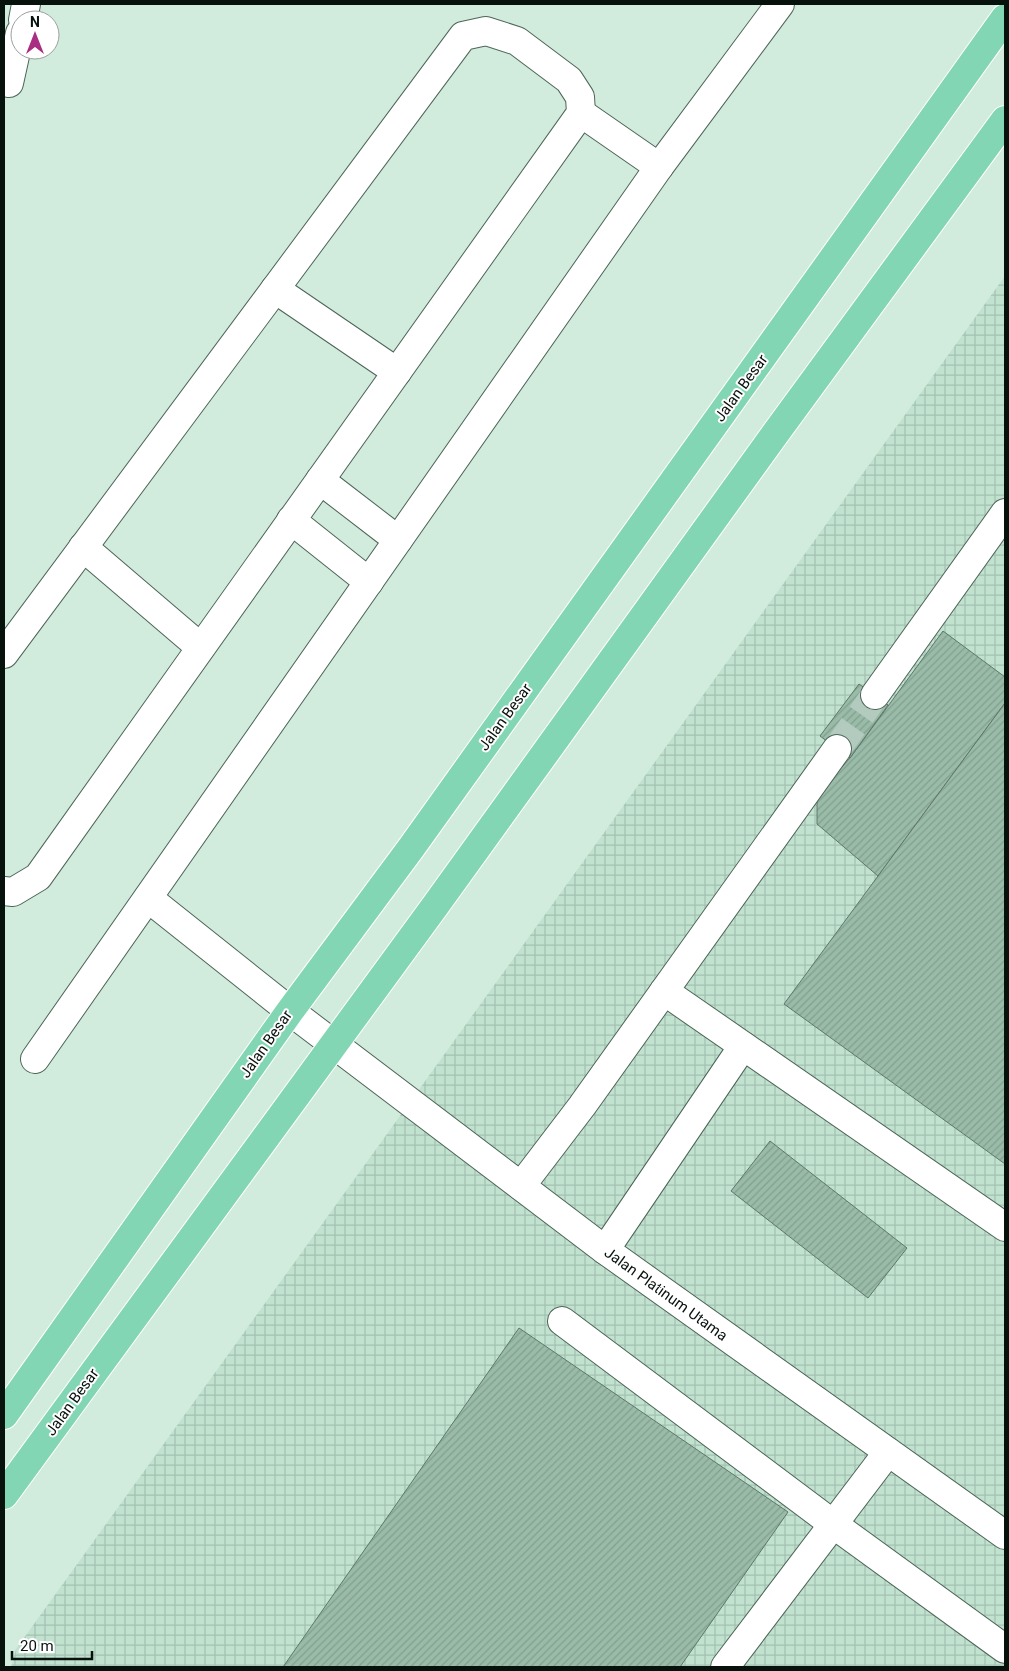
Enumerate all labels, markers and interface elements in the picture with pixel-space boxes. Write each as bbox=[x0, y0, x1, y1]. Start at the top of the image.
north arrow bbox=[10, 10, 60, 60]
text: N bbox=[30, 14, 40, 30]
street label: Jalan Besar bbox=[711, 351, 771, 425]
street label: Jalan Besar bbox=[475, 680, 535, 754]
street label: Jalan Besar bbox=[236, 1007, 296, 1081]
street label: Jalan Platinum Utama bbox=[601, 1243, 731, 1345]
street label: Jalan Besar bbox=[42, 1365, 102, 1439]
scale bar bbox=[12, 1628, 92, 1660]
text: 20 m bbox=[20, 1637, 54, 1655]

